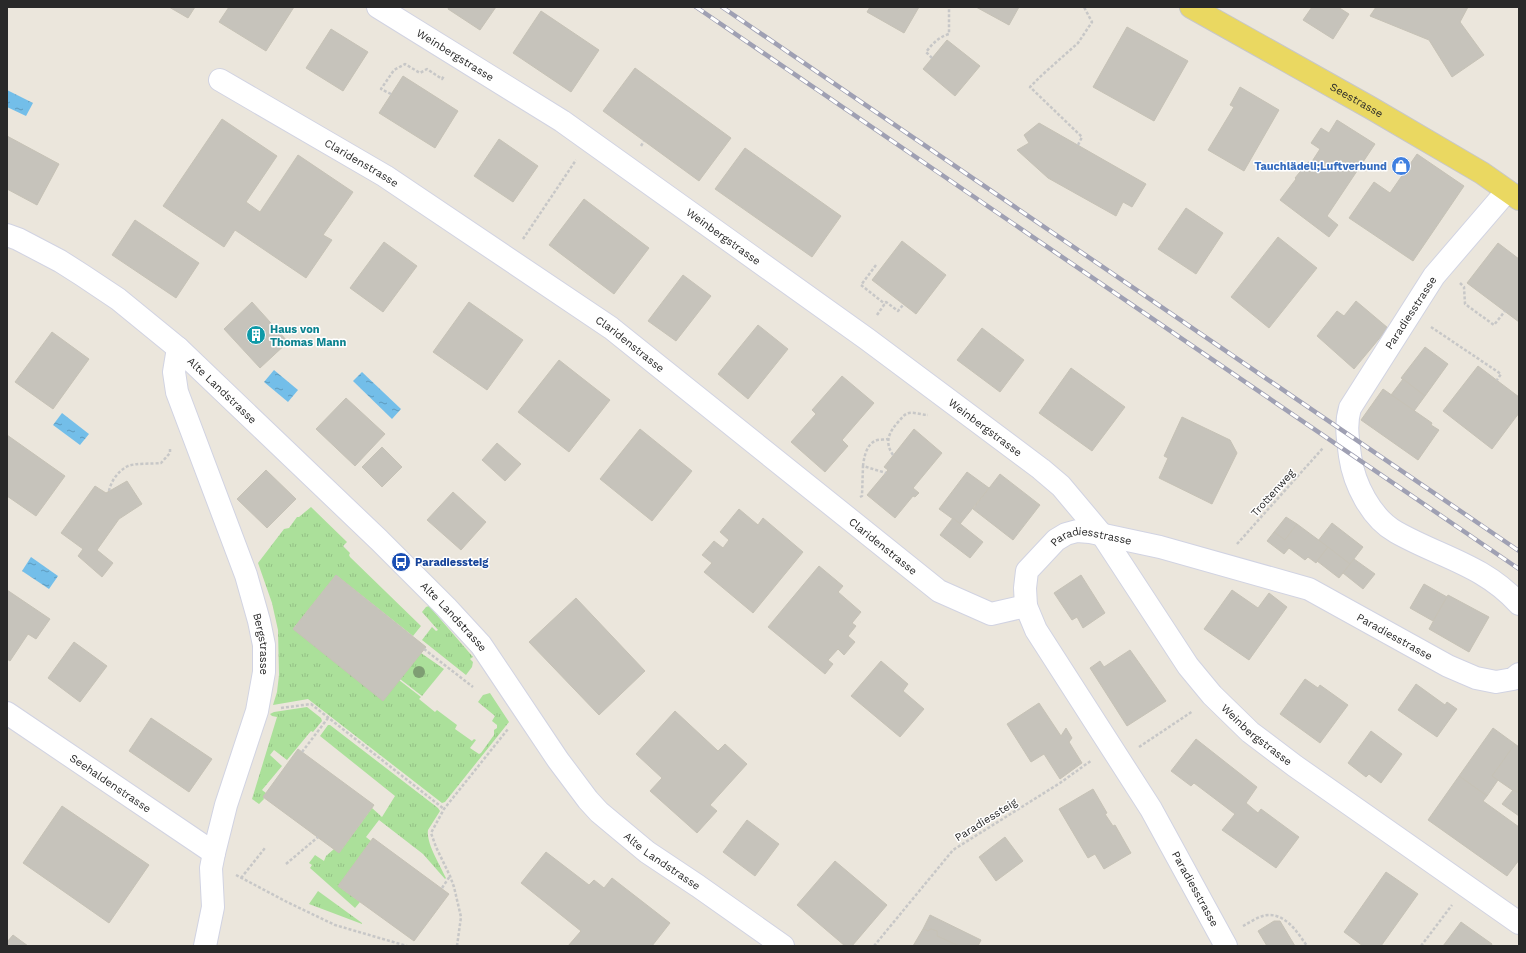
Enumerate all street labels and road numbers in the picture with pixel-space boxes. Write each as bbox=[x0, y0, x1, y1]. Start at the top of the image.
street label: Weinbergstrasse bbox=[414, 26, 496, 84]
street label: Seestrasse bbox=[1328, 80, 1385, 120]
street label: Claridenstrasse bbox=[322, 136, 401, 190]
street label: Weinbergstrasse bbox=[684, 205, 763, 268]
street label: Paradiesstrasse bbox=[1383, 274, 1439, 352]
street label: Claridenstrasse bbox=[593, 313, 667, 375]
street label: Alte Landstrasse bbox=[185, 354, 259, 426]
street label: Weinbergstrasse bbox=[946, 396, 1025, 459]
street label: Trottenweg bbox=[1248, 466, 1298, 519]
street label: Claridenstrasse bbox=[846, 515, 920, 577]
street label: Paradiesstrasse bbox=[1047, 524, 1133, 549]
street label: Alte Landstrasse bbox=[418, 579, 490, 654]
street label: Paradiesstrasse bbox=[1355, 610, 1435, 663]
street label: Bergstrasse bbox=[251, 611, 271, 675]
street label: Weinbergstrasse bbox=[1219, 701, 1295, 768]
street label: Seehaldenstrasse bbox=[67, 751, 154, 815]
street label: Paradiessteig bbox=[952, 796, 1020, 844]
street label: Alte Landstrasse bbox=[621, 829, 703, 892]
street label: Paradiesstrasse bbox=[1169, 849, 1221, 929]

